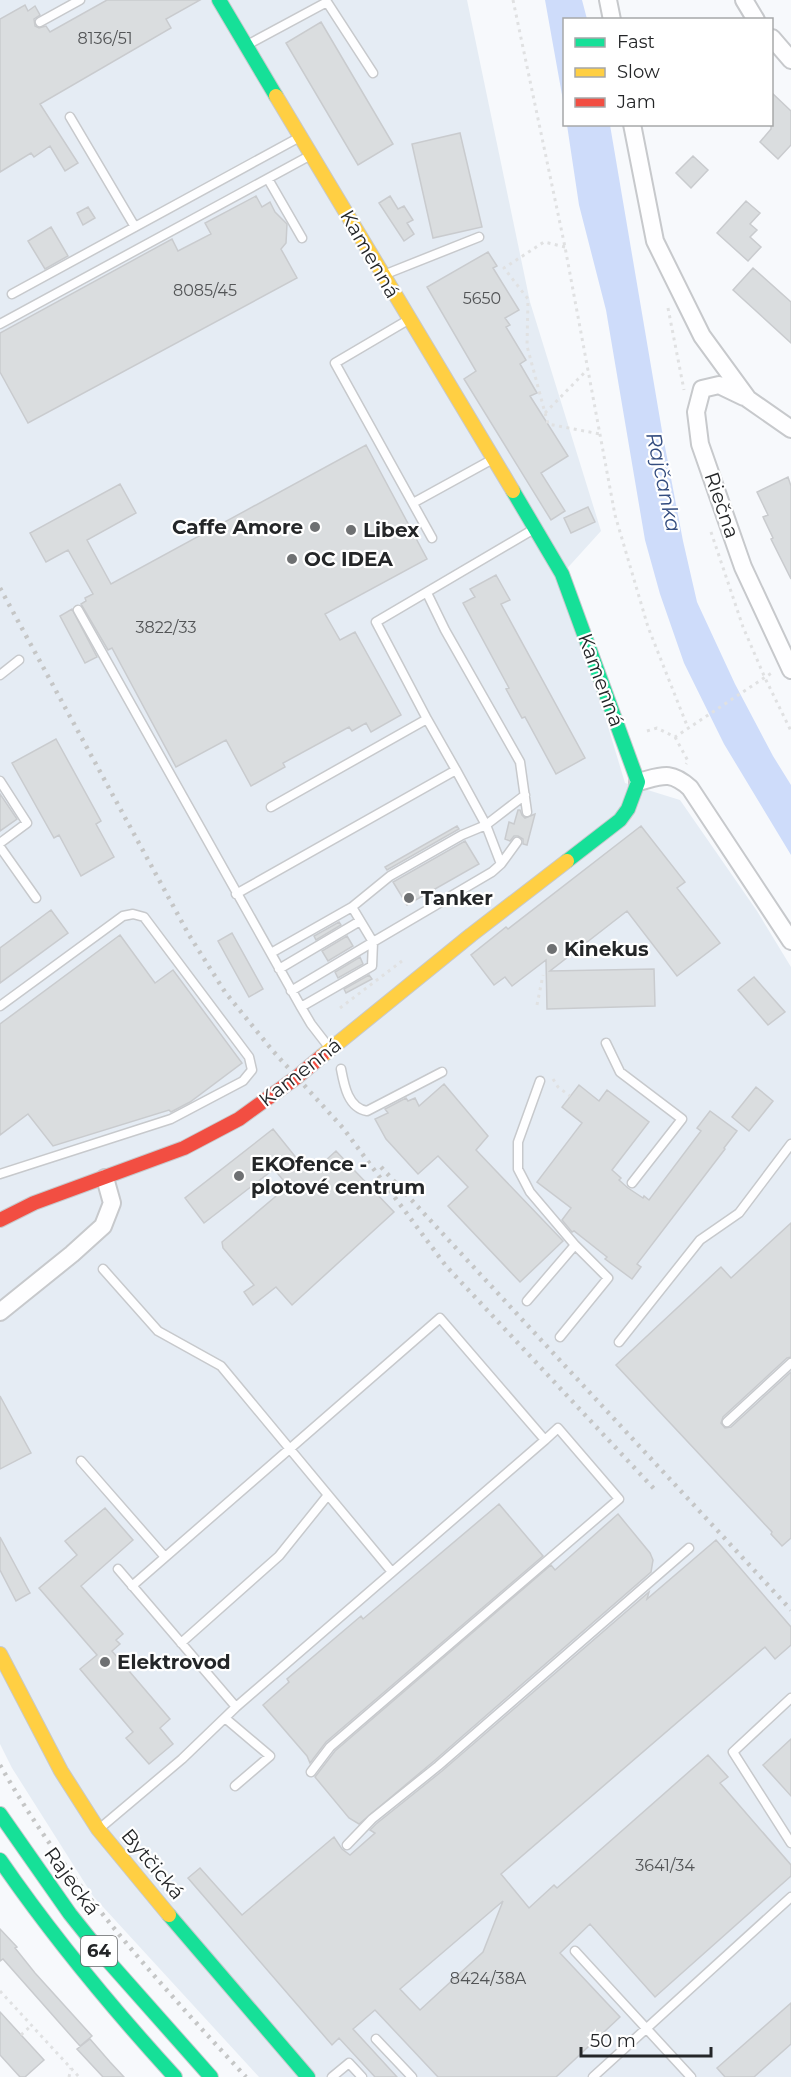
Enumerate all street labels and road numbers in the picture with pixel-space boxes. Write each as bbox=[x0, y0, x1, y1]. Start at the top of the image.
street label: Kamenná bbox=[335, 206, 405, 302]
street label: Riečna bbox=[700, 469, 744, 541]
street label: Kamenná bbox=[573, 630, 629, 730]
street label: Kamenná bbox=[254, 1032, 346, 1112]
street label: Bytčická bbox=[117, 1824, 189, 1904]
street label: Rajecká bbox=[39, 1842, 105, 1920]
road number: 64 bbox=[81, 1936, 117, 1966]

